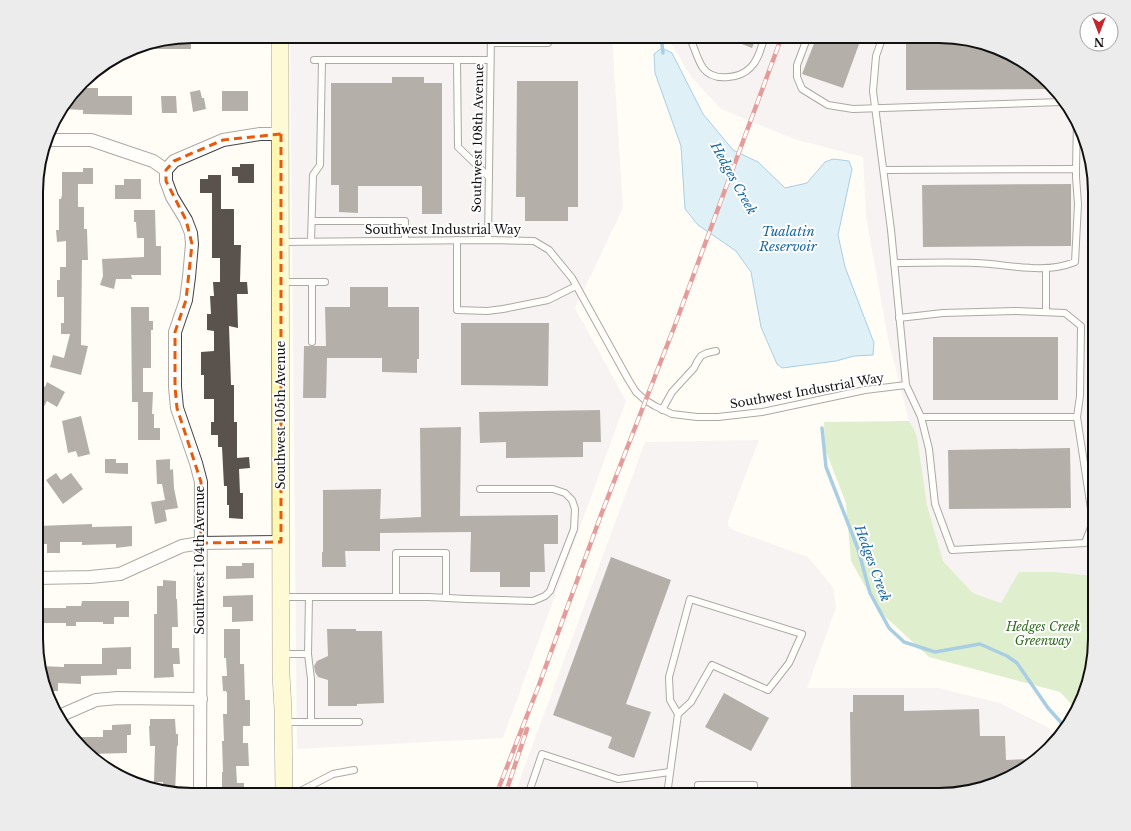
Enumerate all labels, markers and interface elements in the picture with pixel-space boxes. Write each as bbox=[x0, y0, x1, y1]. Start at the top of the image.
north arrow bbox=[1079, 12, 1119, 52]
text: N bbox=[1093, 35, 1104, 49]
street label: Southwest 108th Avenue bbox=[469, 63, 486, 213]
water label: Hedges Creek bbox=[706, 138, 761, 218]
street label: Southwest Industrial Way bbox=[365, 222, 521, 237]
water label: Tualatin Reservoir bbox=[758, 223, 818, 255]
street label: Southwest 105th Avenue bbox=[273, 341, 288, 489]
street label: Southwest Industrial Way bbox=[729, 369, 886, 411]
street label: Southwest 104th Avenue bbox=[192, 485, 207, 634]
water label: Hedges Creek bbox=[850, 522, 894, 604]
park label: Hedges Creek Greenway bbox=[1005, 619, 1080, 648]

